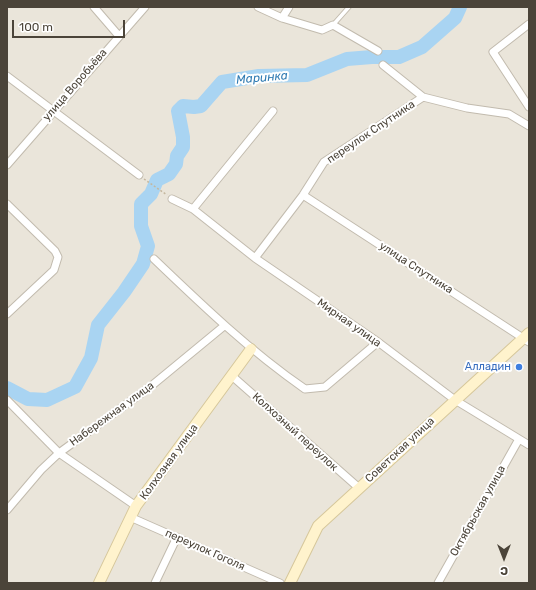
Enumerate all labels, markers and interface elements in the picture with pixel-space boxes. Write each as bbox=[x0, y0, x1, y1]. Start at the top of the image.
scale bar bbox=[14, 12, 127, 38]
text: 100 m bbox=[19, 20, 53, 34]
street label: улица Воробьёва bbox=[40, 46, 110, 124]
water label: Маринка bbox=[236, 69, 288, 87]
street label: переулок Спутника bbox=[325, 98, 417, 166]
street label: улица Спутника bbox=[377, 239, 455, 297]
street label: Мирная улица bbox=[314, 296, 384, 350]
place label: Алладин bbox=[465, 360, 511, 374]
marker: Алладин bbox=[514, 362, 524, 372]
street label: Набережная улица bbox=[67, 379, 157, 449]
street label: Колхозный переулок bbox=[250, 390, 340, 474]
street label: Советская улица bbox=[363, 414, 437, 486]
street label: Колхозная улица bbox=[137, 422, 201, 502]
street label: Октябрьская улица bbox=[448, 463, 508, 559]
street label: переулок Гоголя bbox=[163, 526, 247, 574]
north arrow bbox=[484, 538, 524, 578]
text: С bbox=[500, 564, 508, 577]

